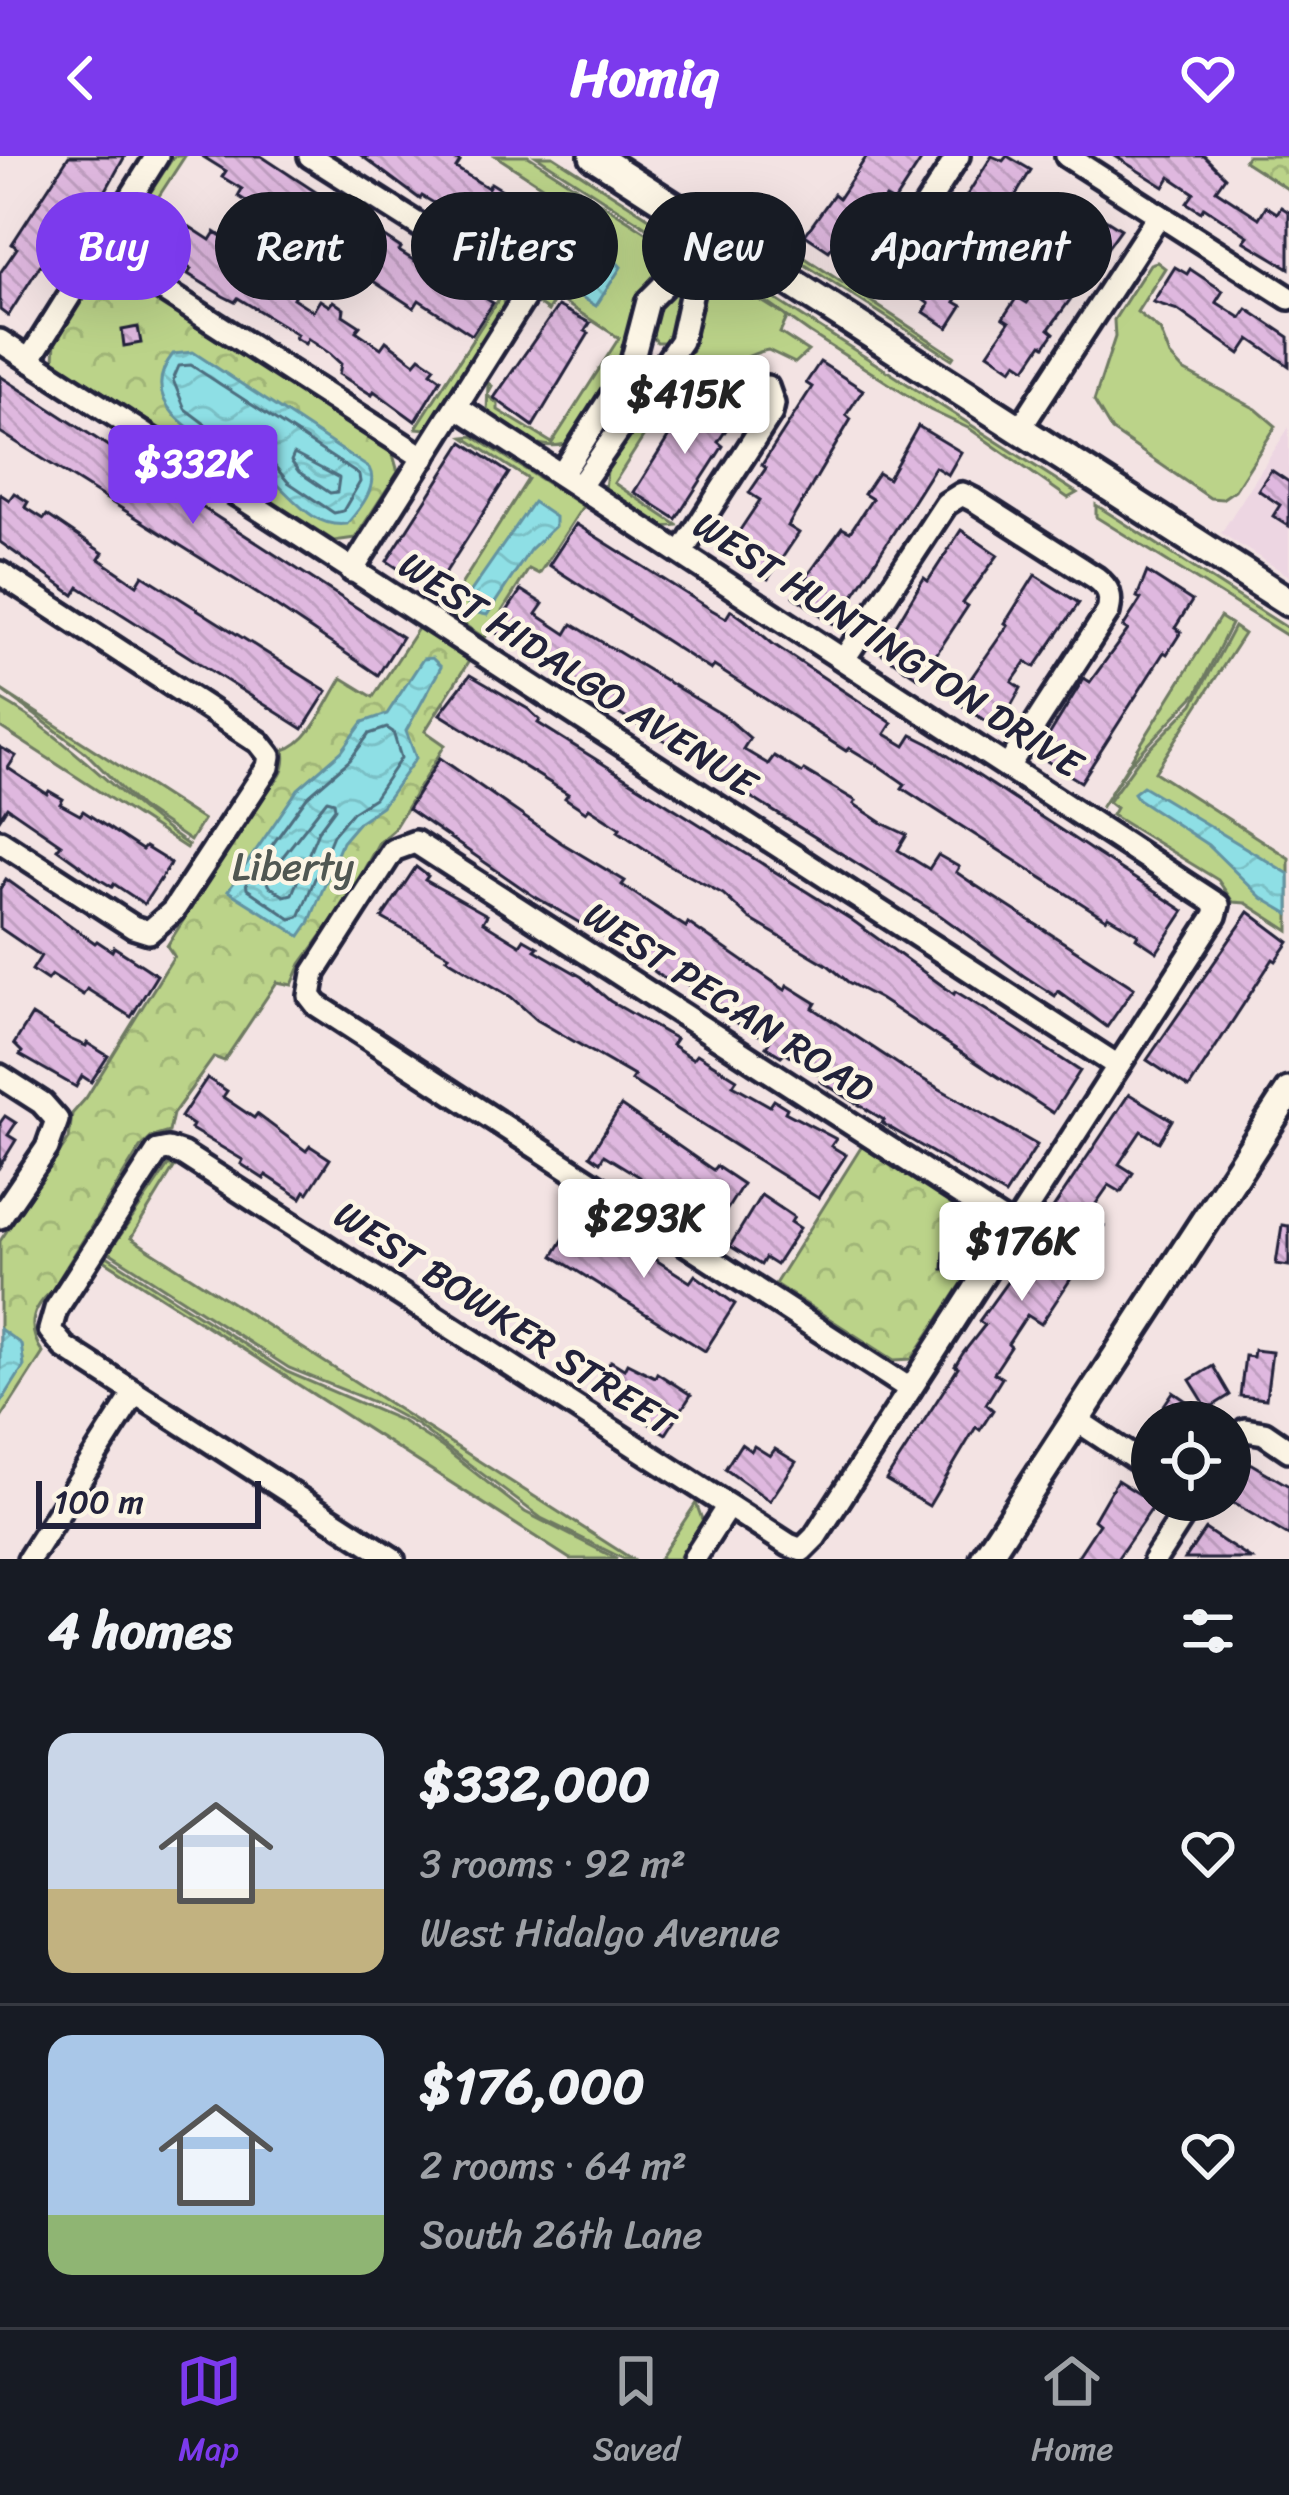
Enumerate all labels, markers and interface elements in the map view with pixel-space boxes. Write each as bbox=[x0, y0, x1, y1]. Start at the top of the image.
text: Homiq bbox=[570, 30, 719, 126]
icon: back bbox=[48, 45, 114, 111]
icon: heart bbox=[1175, 45, 1241, 111]
chip: Buy bbox=[36, 192, 191, 300]
chip: Rent bbox=[215, 192, 387, 300]
chip: Filters bbox=[411, 192, 618, 300]
chip: New bbox=[642, 192, 806, 300]
chip: Apartment bbox=[830, 192, 1112, 300]
pin: $415K bbox=[601, 355, 769, 457]
text: $415K bbox=[628, 359, 742, 428]
pin: $332K bbox=[109, 425, 277, 527]
text: $332K bbox=[135, 429, 251, 498]
street label: WEST HUNTINGTON DRIVE bbox=[679, 491, 1099, 798]
street label: WEST HIDALGO AVENUE bbox=[384, 532, 774, 818]
park label: Liberty bbox=[232, 832, 355, 901]
street label: WEST PECAN ROAD bbox=[569, 882, 889, 1122]
pin: $293K bbox=[560, 1179, 728, 1281]
street label: WEST BOWKER STREET bbox=[320, 1181, 692, 1456]
text: $293K bbox=[585, 1183, 703, 1252]
pin: $176K bbox=[938, 1202, 1106, 1304]
text: $176K bbox=[966, 1206, 1078, 1275]
map controls bbox=[1131, 1401, 1251, 1521]
button: locate bbox=[1131, 1401, 1251, 1521]
text: 100 m bbox=[54, 1473, 144, 1531]
scale bar bbox=[36, 1475, 261, 1528]
text: 4 homes bbox=[48, 1586, 232, 1676]
icon: filters bbox=[1175, 1598, 1241, 1664]
text: $332,000 bbox=[420, 1739, 650, 1829]
icon: home bbox=[144, 1781, 288, 1925]
icon: heart bbox=[1175, 1820, 1241, 1886]
text: 3 rooms · 92 m² bbox=[420, 1829, 686, 1898]
text: West Hidalgo Avenue bbox=[420, 1898, 780, 1967]
text: $176,000 bbox=[420, 2041, 645, 2131]
icon: home bbox=[144, 2083, 288, 2227]
icon: heart bbox=[1175, 2122, 1241, 2188]
text: 2 rooms · 64 m² bbox=[420, 2131, 687, 2200]
text: South 26th Lane bbox=[420, 2200, 702, 2269]
tab: Map bbox=[176, 2348, 242, 2478]
tab: Saved bbox=[593, 2348, 680, 2478]
tab: Home bbox=[1031, 2348, 1113, 2478]

